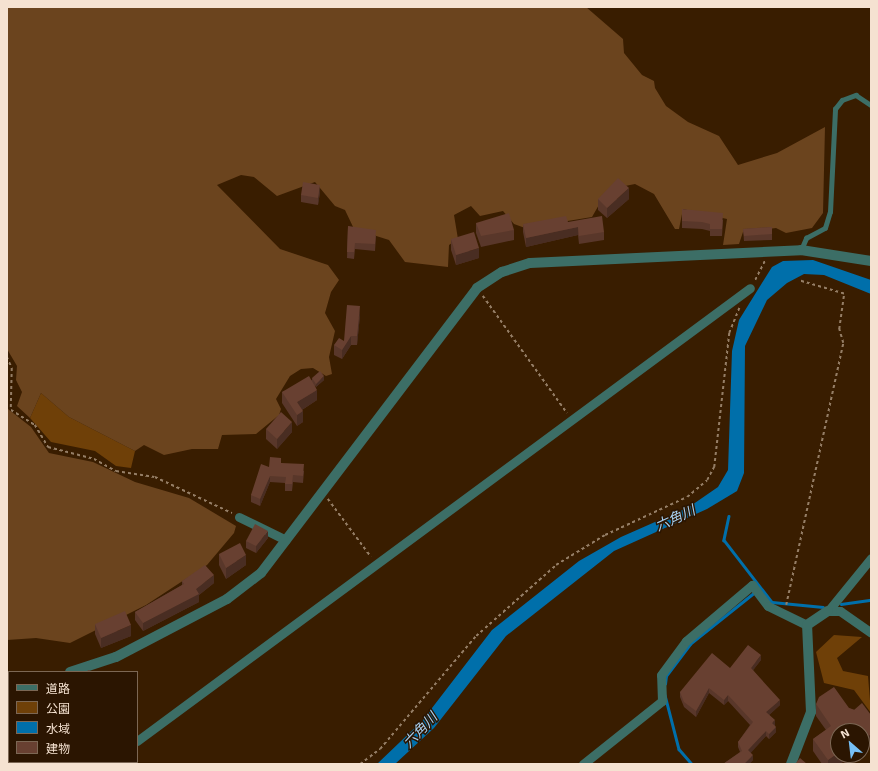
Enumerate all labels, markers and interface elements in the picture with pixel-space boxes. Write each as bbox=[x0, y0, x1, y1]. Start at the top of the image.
water label: 六角川 bbox=[652, 502, 698, 534]
legend bbox=[8, 671, 138, 763]
text: 道路 bbox=[46, 681, 70, 695]
text: 公園 bbox=[46, 701, 70, 715]
water label: 六角川 bbox=[400, 709, 440, 751]
text: 水域 bbox=[46, 721, 70, 735]
north arrow bbox=[830, 723, 870, 763]
text: N bbox=[838, 725, 851, 740]
text: 建物 bbox=[46, 741, 70, 755]

